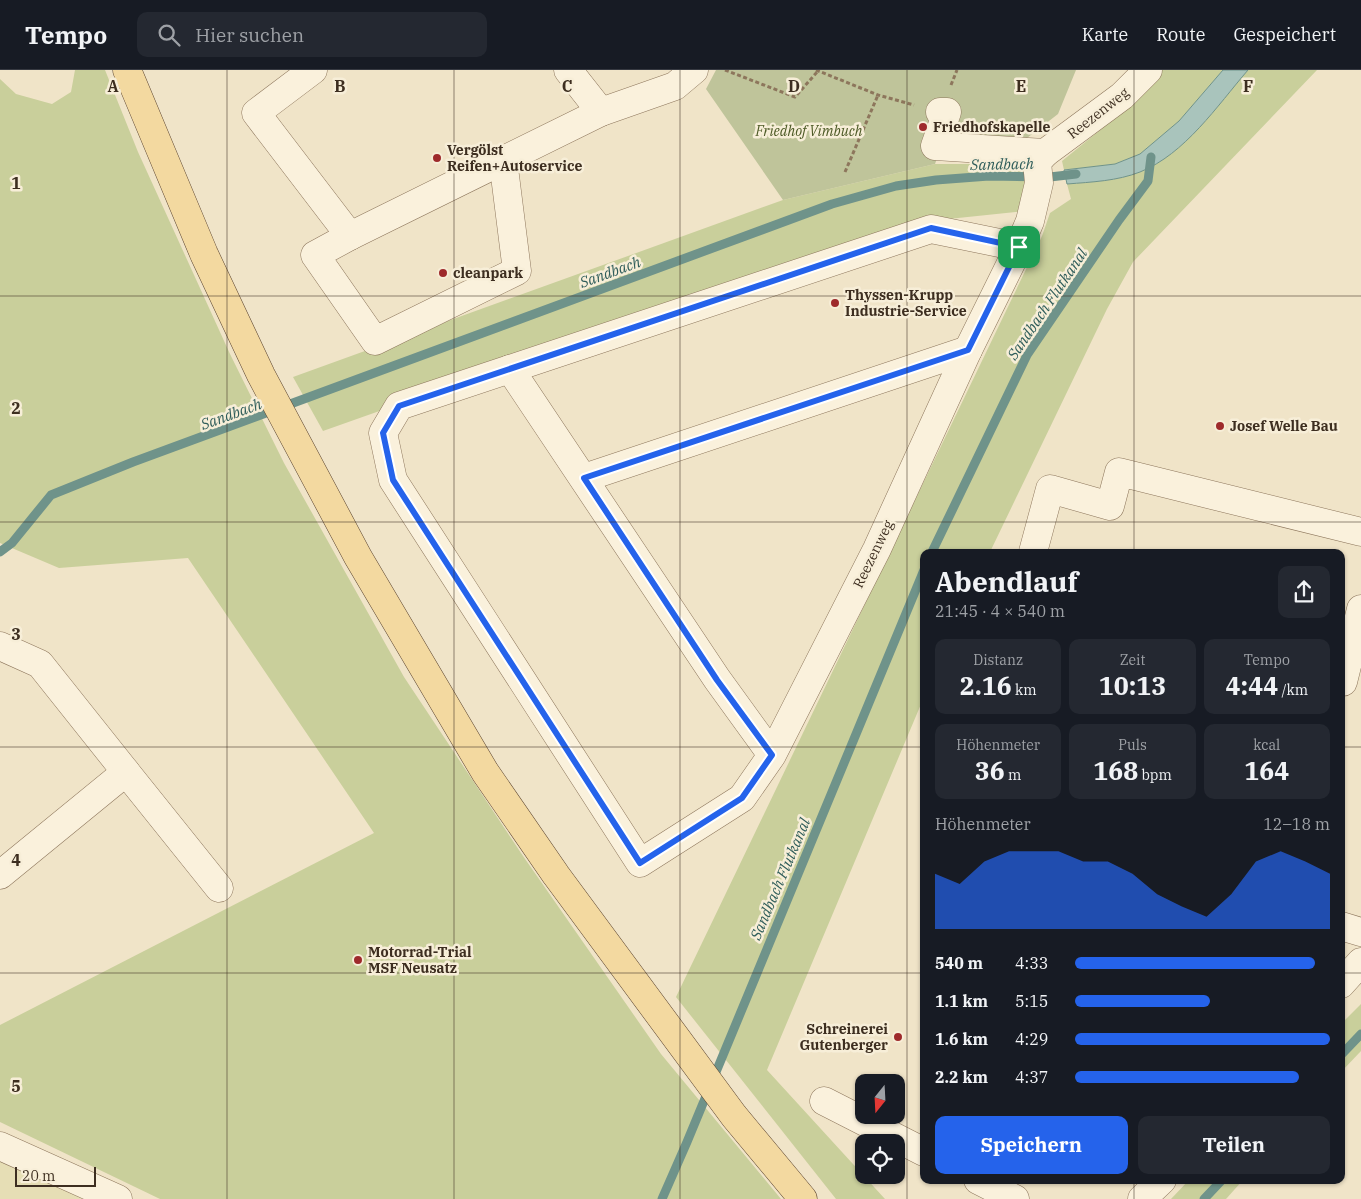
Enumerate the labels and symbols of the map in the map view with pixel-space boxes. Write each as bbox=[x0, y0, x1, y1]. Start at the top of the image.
text: A bbox=[107, 76, 119, 96]
text: B bbox=[334, 76, 346, 96]
text: C bbox=[562, 76, 572, 96]
text: D bbox=[788, 76, 800, 96]
text: E bbox=[1016, 76, 1026, 96]
text: F bbox=[1243, 76, 1253, 96]
street label: Reezenweg bbox=[1064, 83, 1133, 143]
place label: Friedhofskapelle bbox=[933, 118, 1050, 136]
marker: Friedhofskapelle bbox=[917, 121, 929, 133]
park label: Friedhof Vimbuch bbox=[755, 122, 863, 140]
place label: Vergölst Reifen+Autoservice bbox=[447, 141, 582, 175]
marker: Vergölst Reifen+Autoservice bbox=[431, 152, 443, 164]
water label: Sandbach bbox=[969, 154, 1035, 174]
text: 1 bbox=[11, 173, 21, 193]
pin bbox=[998, 226, 1040, 268]
water label: Sandbach Flutkanal bbox=[1002, 244, 1092, 364]
water label: Sandbach bbox=[576, 252, 644, 292]
place label: cleanpark bbox=[453, 264, 523, 282]
marker: cleanpark bbox=[437, 267, 449, 279]
place label: Thyssen-Krupp Industrie-Service bbox=[845, 286, 967, 320]
marker: Thyssen-Krupp Industrie-Service bbox=[829, 297, 841, 309]
water label: Sandbach bbox=[197, 394, 265, 434]
text: 2 bbox=[11, 398, 21, 418]
place label: Josef Welle Bau bbox=[1230, 417, 1338, 435]
marker: Josef Welle Bau bbox=[1214, 420, 1226, 432]
street label: Reezenweg bbox=[849, 517, 897, 591]
text: 3 bbox=[11, 624, 21, 644]
water label: Sandbach Flutkanal bbox=[745, 815, 814, 944]
text: 4 bbox=[11, 850, 21, 870]
place label: Motorrad-Trial MSF Neusatz bbox=[368, 943, 472, 977]
marker: Motorrad-Trial MSF Neusatz bbox=[352, 954, 364, 966]
place label: Schreinerei Gutenberger bbox=[799, 1020, 888, 1054]
marker: Schreinerei Gutenberger bbox=[892, 1031, 904, 1043]
north arrow bbox=[855, 1074, 905, 1124]
text: 5 bbox=[11, 1076, 21, 1096]
scale bar bbox=[15, 1164, 96, 1187]

